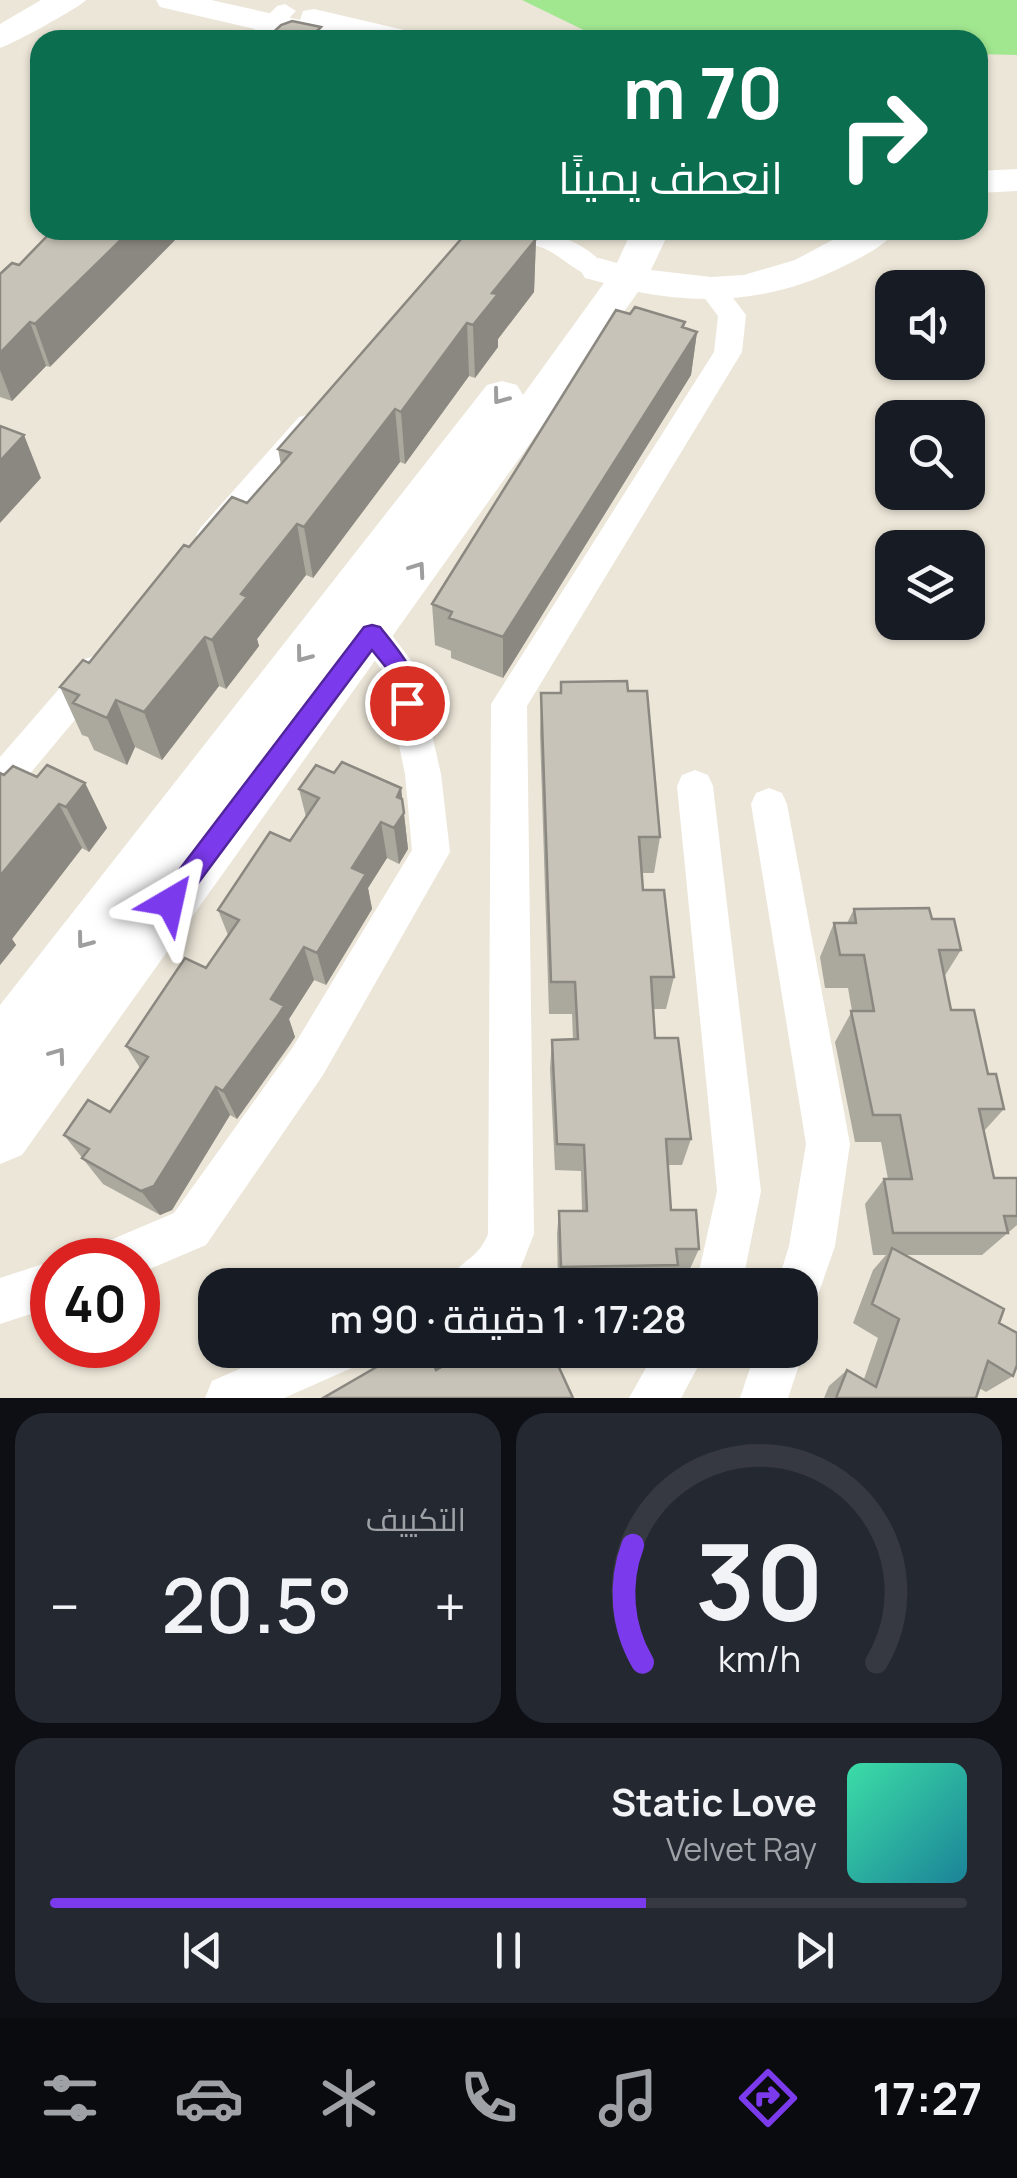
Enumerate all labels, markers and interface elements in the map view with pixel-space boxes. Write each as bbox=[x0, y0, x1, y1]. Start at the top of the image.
text: 70 m bbox=[623, 44, 783, 140]
icon: right bbox=[818, 70, 948, 200]
text: انعطف يمينًا bbox=[558, 146, 783, 208]
map controls bbox=[875, 270, 985, 640]
button: sound bbox=[875, 270, 985, 380]
one-way arrow bbox=[494, 386, 512, 404]
button: search bbox=[875, 400, 985, 510]
button: layers bbox=[875, 530, 985, 640]
one-way arrow bbox=[406, 561, 424, 580]
one-way arrow bbox=[297, 644, 315, 662]
pin bbox=[365, 661, 450, 746]
icon: arrive bbox=[380, 676, 435, 731]
position arrow bbox=[118, 850, 222, 954]
one-way arrow bbox=[79, 930, 96, 948]
one-way arrow bbox=[45, 1047, 64, 1066]
speed limit sign: 40 bbox=[30, 1238, 160, 1368]
text: 17:28 · 1 دقيقة · 90 m bbox=[329, 1292, 687, 1344]
text: التكييف bbox=[366, 1497, 466, 1541]
text: 30 bbox=[695, 1509, 823, 1651]
text: 20.5° bbox=[161, 1553, 353, 1656]
text: − bbox=[50, 1568, 80, 1644]
text: + bbox=[434, 1568, 466, 1644]
text: km/h bbox=[717, 1634, 801, 1683]
text: Static Love bbox=[611, 1775, 817, 1827]
text: Velvet Ray bbox=[666, 1827, 817, 1871]
icon: previous bbox=[175, 1923, 230, 1978]
icon: pause bbox=[481, 1923, 536, 1978]
icon: next bbox=[787, 1923, 842, 1978]
icon: filters bbox=[35, 2063, 105, 2133]
icon: car bbox=[174, 2063, 244, 2133]
icon: climate bbox=[314, 2063, 384, 2133]
icon: phone bbox=[454, 2063, 524, 2133]
icon: music bbox=[593, 2063, 663, 2133]
icon: directions bbox=[733, 2063, 803, 2133]
text: 17:27 bbox=[872, 2067, 982, 2129]

